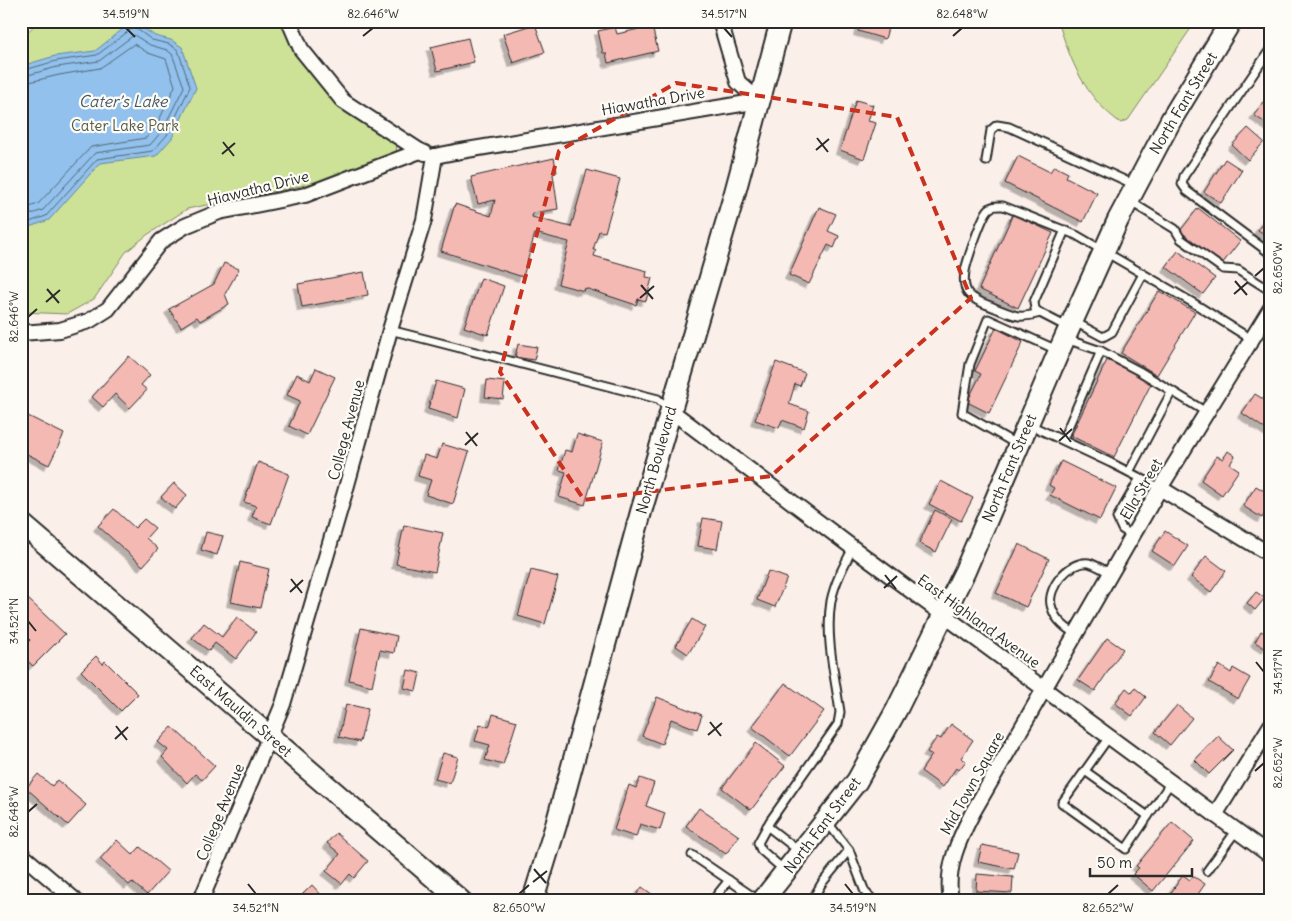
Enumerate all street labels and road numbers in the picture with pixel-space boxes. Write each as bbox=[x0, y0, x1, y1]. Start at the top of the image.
street label: North Fant Street bbox=[1145, 49, 1221, 157]
street label: Hiawatha Drive bbox=[600, 83, 706, 119]
street label: Hiawatha Drive bbox=[205, 166, 311, 210]
street label: College Avenue bbox=[323, 378, 369, 482]
street label: North Boulevard bbox=[632, 404, 680, 516]
street label: North Fant Street bbox=[978, 411, 1040, 525]
street label: Ella Street bbox=[1116, 455, 1166, 523]
street label: East Highland Avenue bbox=[914, 570, 1044, 672]
street label: East Mauldin Street bbox=[186, 661, 296, 761]
street label: Mid Town Square bbox=[936, 728, 1008, 838]
street label: College Avenue bbox=[192, 761, 248, 863]
street label: North Fant Street bbox=[780, 773, 864, 877]

